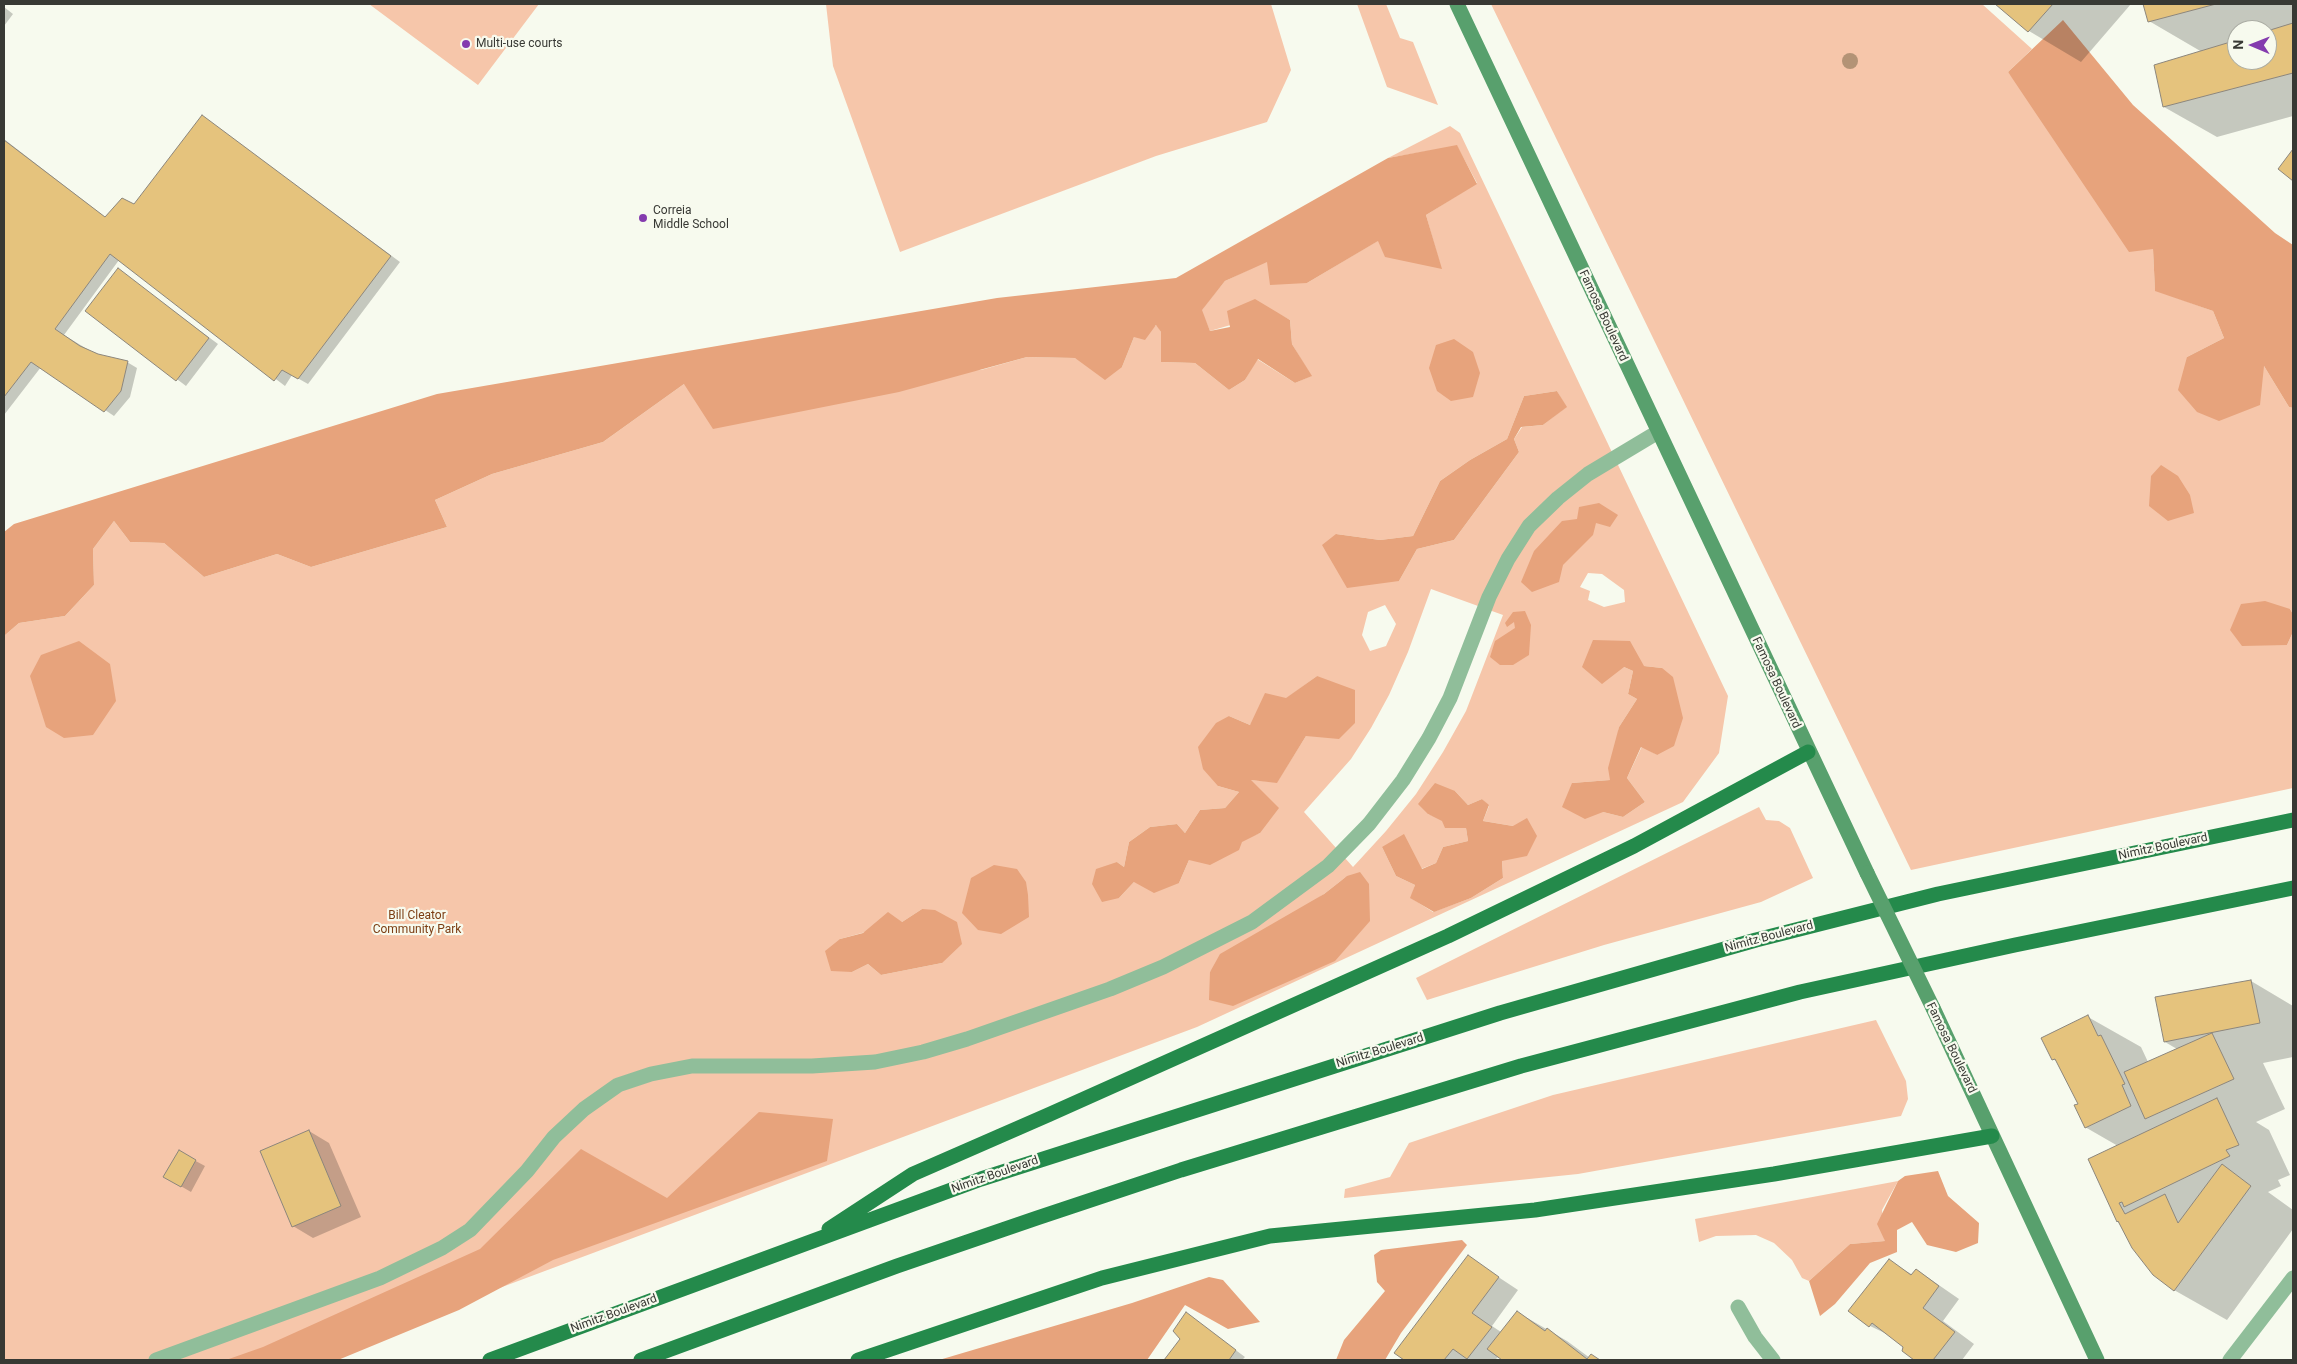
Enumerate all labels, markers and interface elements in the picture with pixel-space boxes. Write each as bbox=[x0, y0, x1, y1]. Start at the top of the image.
north arrow bbox=[2227, 20, 2277, 70]
place label: Multi-use courts bbox=[476, 37, 563, 51]
marker: Multi-use courts bbox=[460, 38, 472, 50]
text: N bbox=[2230, 40, 2246, 50]
place label: Correia Middle School bbox=[653, 204, 729, 232]
marker: Correia Middle School bbox=[637, 212, 649, 224]
street label: Famosa Boulevard bbox=[1576, 268, 1630, 364]
street label: Famosa Boulevard bbox=[1749, 635, 1803, 731]
street label: Nimitz Boulevard bbox=[2117, 831, 2209, 863]
park label: Bill Cleator Community Park bbox=[373, 909, 461, 937]
street label: Nimitz Boulevard bbox=[1723, 918, 1815, 956]
street label: Famosa Boulevard bbox=[1923, 1000, 1979, 1096]
street label: Nimitz Boulevard bbox=[1334, 1031, 1426, 1071]
street label: Nimitz Boulevard bbox=[950, 1153, 1040, 1197]
street label: Nimitz Boulevard bbox=[569, 1292, 659, 1336]

